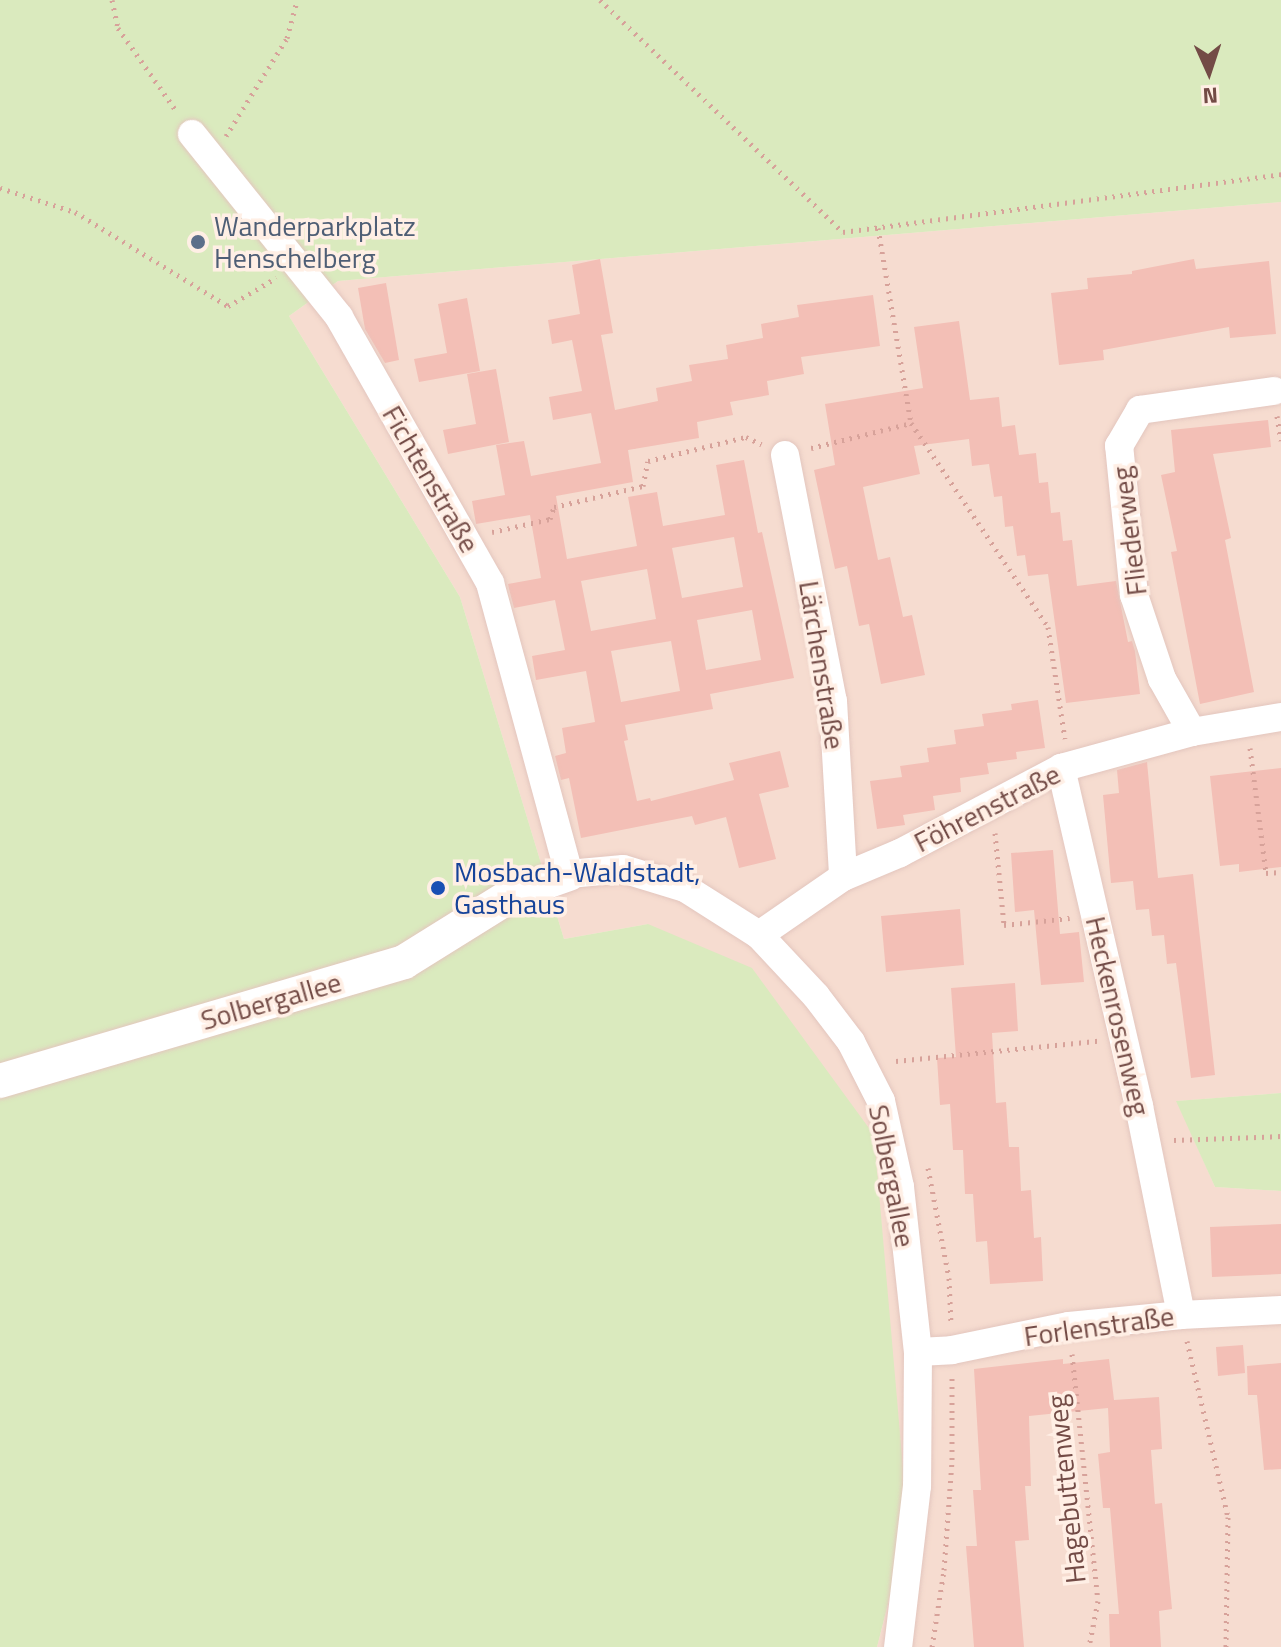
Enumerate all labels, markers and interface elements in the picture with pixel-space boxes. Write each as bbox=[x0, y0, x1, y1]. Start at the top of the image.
north arrow bbox=[1169, 32, 1249, 112]
text: N bbox=[1202, 79, 1219, 113]
place label: Wanderparkplatz Henschelberg bbox=[214, 209, 416, 275]
marker: Wanderparkplatz Henschelberg bbox=[189, 233, 207, 251]
street label: Fichtenstraße bbox=[376, 400, 486, 558]
street label: Fliederweg bbox=[1104, 465, 1154, 597]
street label: Lärchenstraße bbox=[792, 578, 852, 752]
street label: Föhrenstraße bbox=[908, 757, 1066, 859]
place label: Mosbach-Waldstadt, Gasthaus bbox=[454, 855, 700, 921]
marker: Mosbach-Waldstadt, Gasthaus bbox=[429, 879, 447, 897]
street label: Heckenrosenweg bbox=[1079, 913, 1157, 1119]
street label: Solbergallee bbox=[197, 965, 345, 1037]
street label: Solbergallee bbox=[862, 1102, 922, 1250]
street label: Forlenstraße bbox=[1022, 1299, 1176, 1353]
street label: Hagebuttenweg bbox=[1039, 1393, 1093, 1585]

